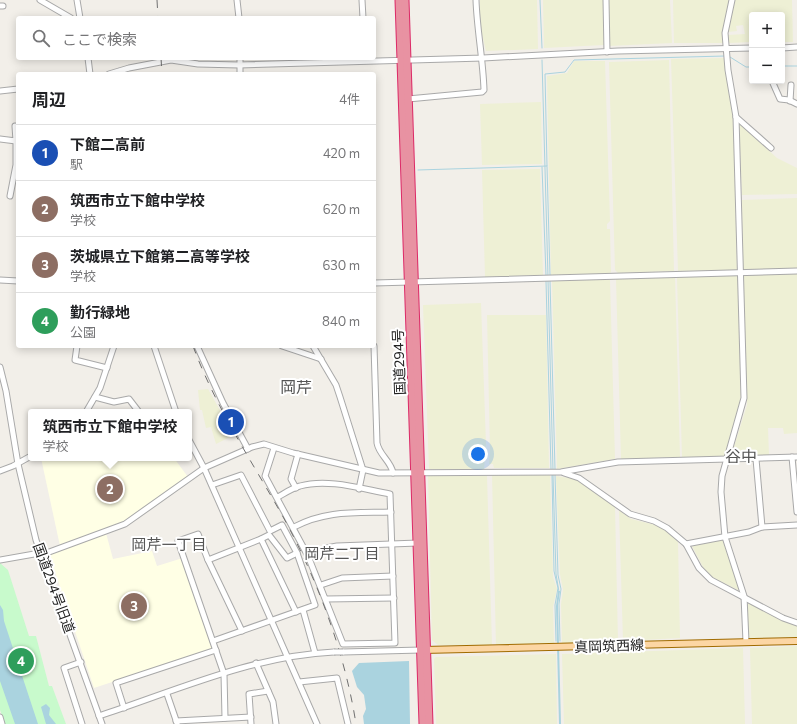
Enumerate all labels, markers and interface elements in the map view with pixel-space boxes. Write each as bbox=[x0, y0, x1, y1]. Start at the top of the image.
map controls bbox=[749, 12, 785, 84]
button: + bbox=[749, 12, 785, 48]
search box bbox=[16, 16, 376, 60]
icon: search bbox=[30, 27, 52, 49]
text: ここで検索 bbox=[62, 30, 137, 48]
button: − bbox=[749, 48, 785, 84]
text: 周辺 bbox=[32, 89, 66, 110]
text: 4件 bbox=[339, 91, 360, 107]
text: 下館二高前 bbox=[70, 135, 145, 153]
text: 1 bbox=[42, 145, 48, 161]
text: 420 m bbox=[323, 145, 360, 161]
text: 駅 bbox=[70, 156, 83, 172]
text: 筑西市立下館中学校 bbox=[70, 191, 205, 209]
text: 2 bbox=[41, 201, 49, 217]
text: 620 m bbox=[323, 201, 360, 217]
text: 学校 bbox=[70, 212, 96, 228]
text: 茨城県立下館第二高等学校 bbox=[70, 247, 250, 265]
text: 3 bbox=[41, 257, 49, 273]
text: 630 m bbox=[322, 257, 360, 273]
text: 学校 bbox=[70, 268, 96, 284]
text: 勤行緑地 bbox=[70, 303, 130, 321]
text: 4 bbox=[41, 313, 49, 329]
text: 840 m bbox=[322, 313, 360, 329]
text: 公園 bbox=[70, 324, 96, 340]
street label: 国道294号 bbox=[389, 328, 408, 396]
district label: 岡芹 bbox=[280, 377, 312, 396]
pin: 1 bbox=[218, 407, 244, 437]
popup bbox=[28, 409, 192, 461]
text: 筑西市立下館中学校 bbox=[42, 417, 178, 435]
text: 学校 bbox=[42, 438, 69, 454]
your location bbox=[468, 444, 488, 464]
district label: 谷中 bbox=[725, 446, 757, 465]
pin: 2 bbox=[97, 474, 123, 504]
district label: 岡芹一丁目 bbox=[131, 535, 207, 553]
street label: 国道294号旧道 bbox=[30, 540, 79, 635]
district label: 岡芹二丁目 bbox=[304, 544, 380, 562]
pin: 3 bbox=[121, 591, 147, 621]
street label: 真岡筑西線 bbox=[574, 636, 644, 655]
pin: 4 bbox=[8, 646, 34, 676]

